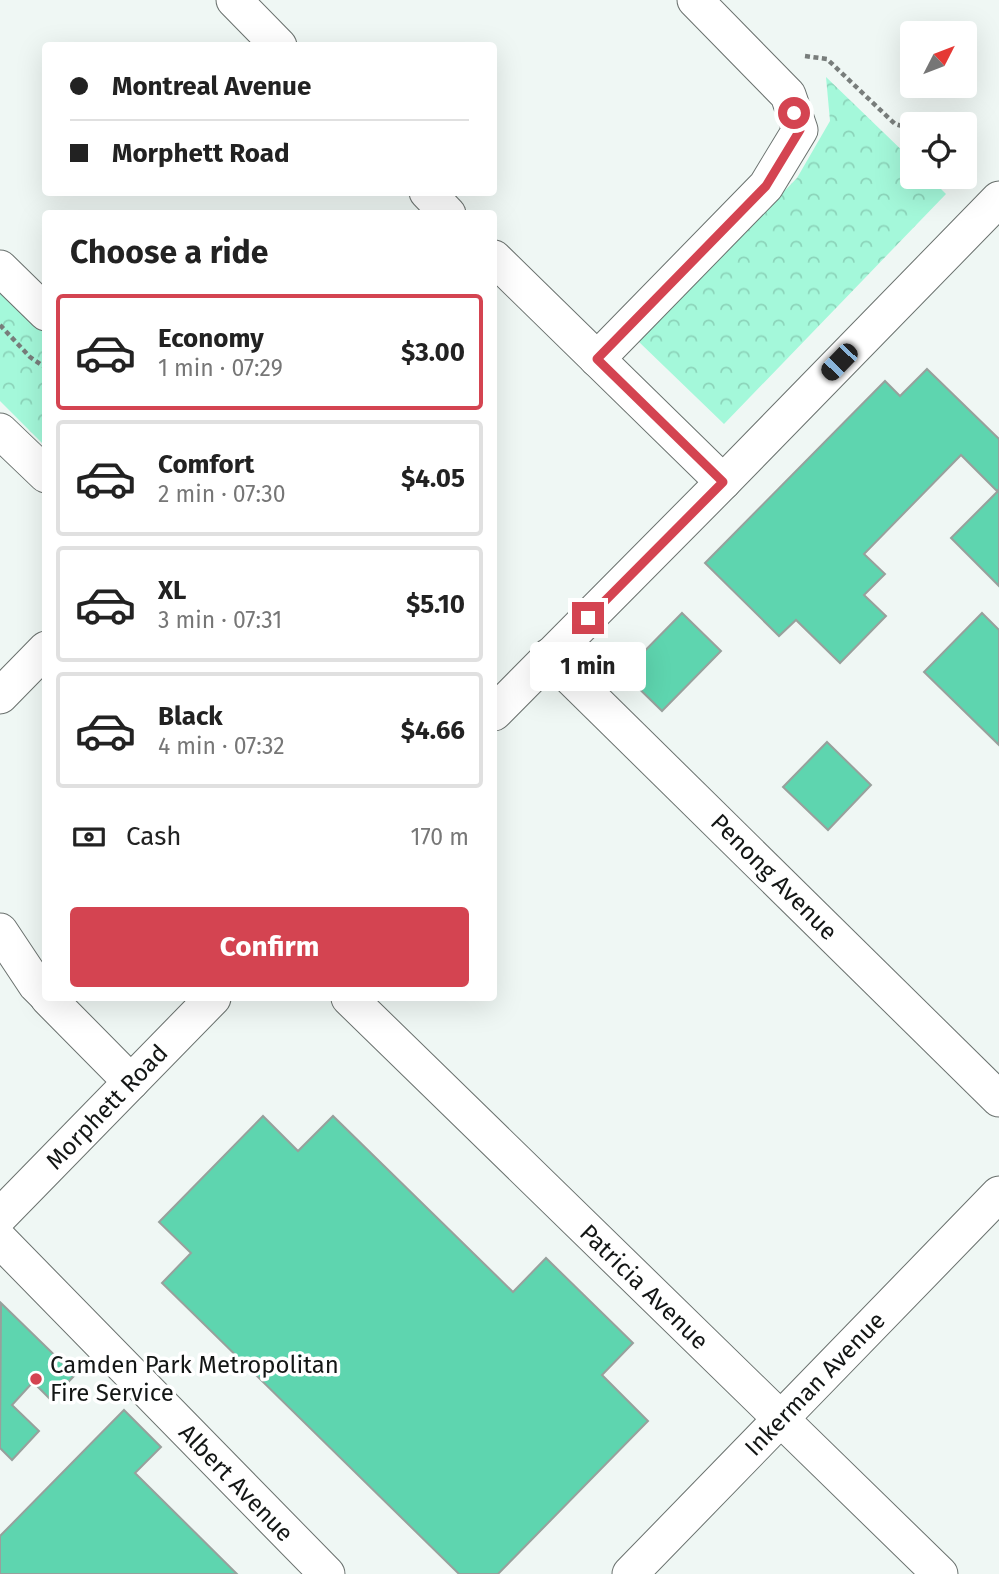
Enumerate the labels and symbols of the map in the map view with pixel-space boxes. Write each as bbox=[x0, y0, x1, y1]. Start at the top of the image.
north arrow bbox=[900, 21, 976, 98]
route start bbox=[778, 97, 810, 129]
car bbox=[817, 340, 862, 384]
route end bbox=[572, 602, 604, 634]
callout: 1 min bbox=[530, 642, 646, 692]
street label: Penong Avenue bbox=[705, 808, 843, 946]
street label: Morphett Road bbox=[41, 1039, 173, 1175]
street label: Patricia Avenue bbox=[574, 1219, 714, 1355]
street label: Inkerman Avenue bbox=[739, 1306, 891, 1462]
place label: Camden Park Metropolitan Fire Service bbox=[50, 1351, 339, 1407]
marker: Camden Park Metropolitan Fire Service bbox=[28, 1371, 44, 1387]
street label: Albert Avenue bbox=[173, 1419, 299, 1547]

